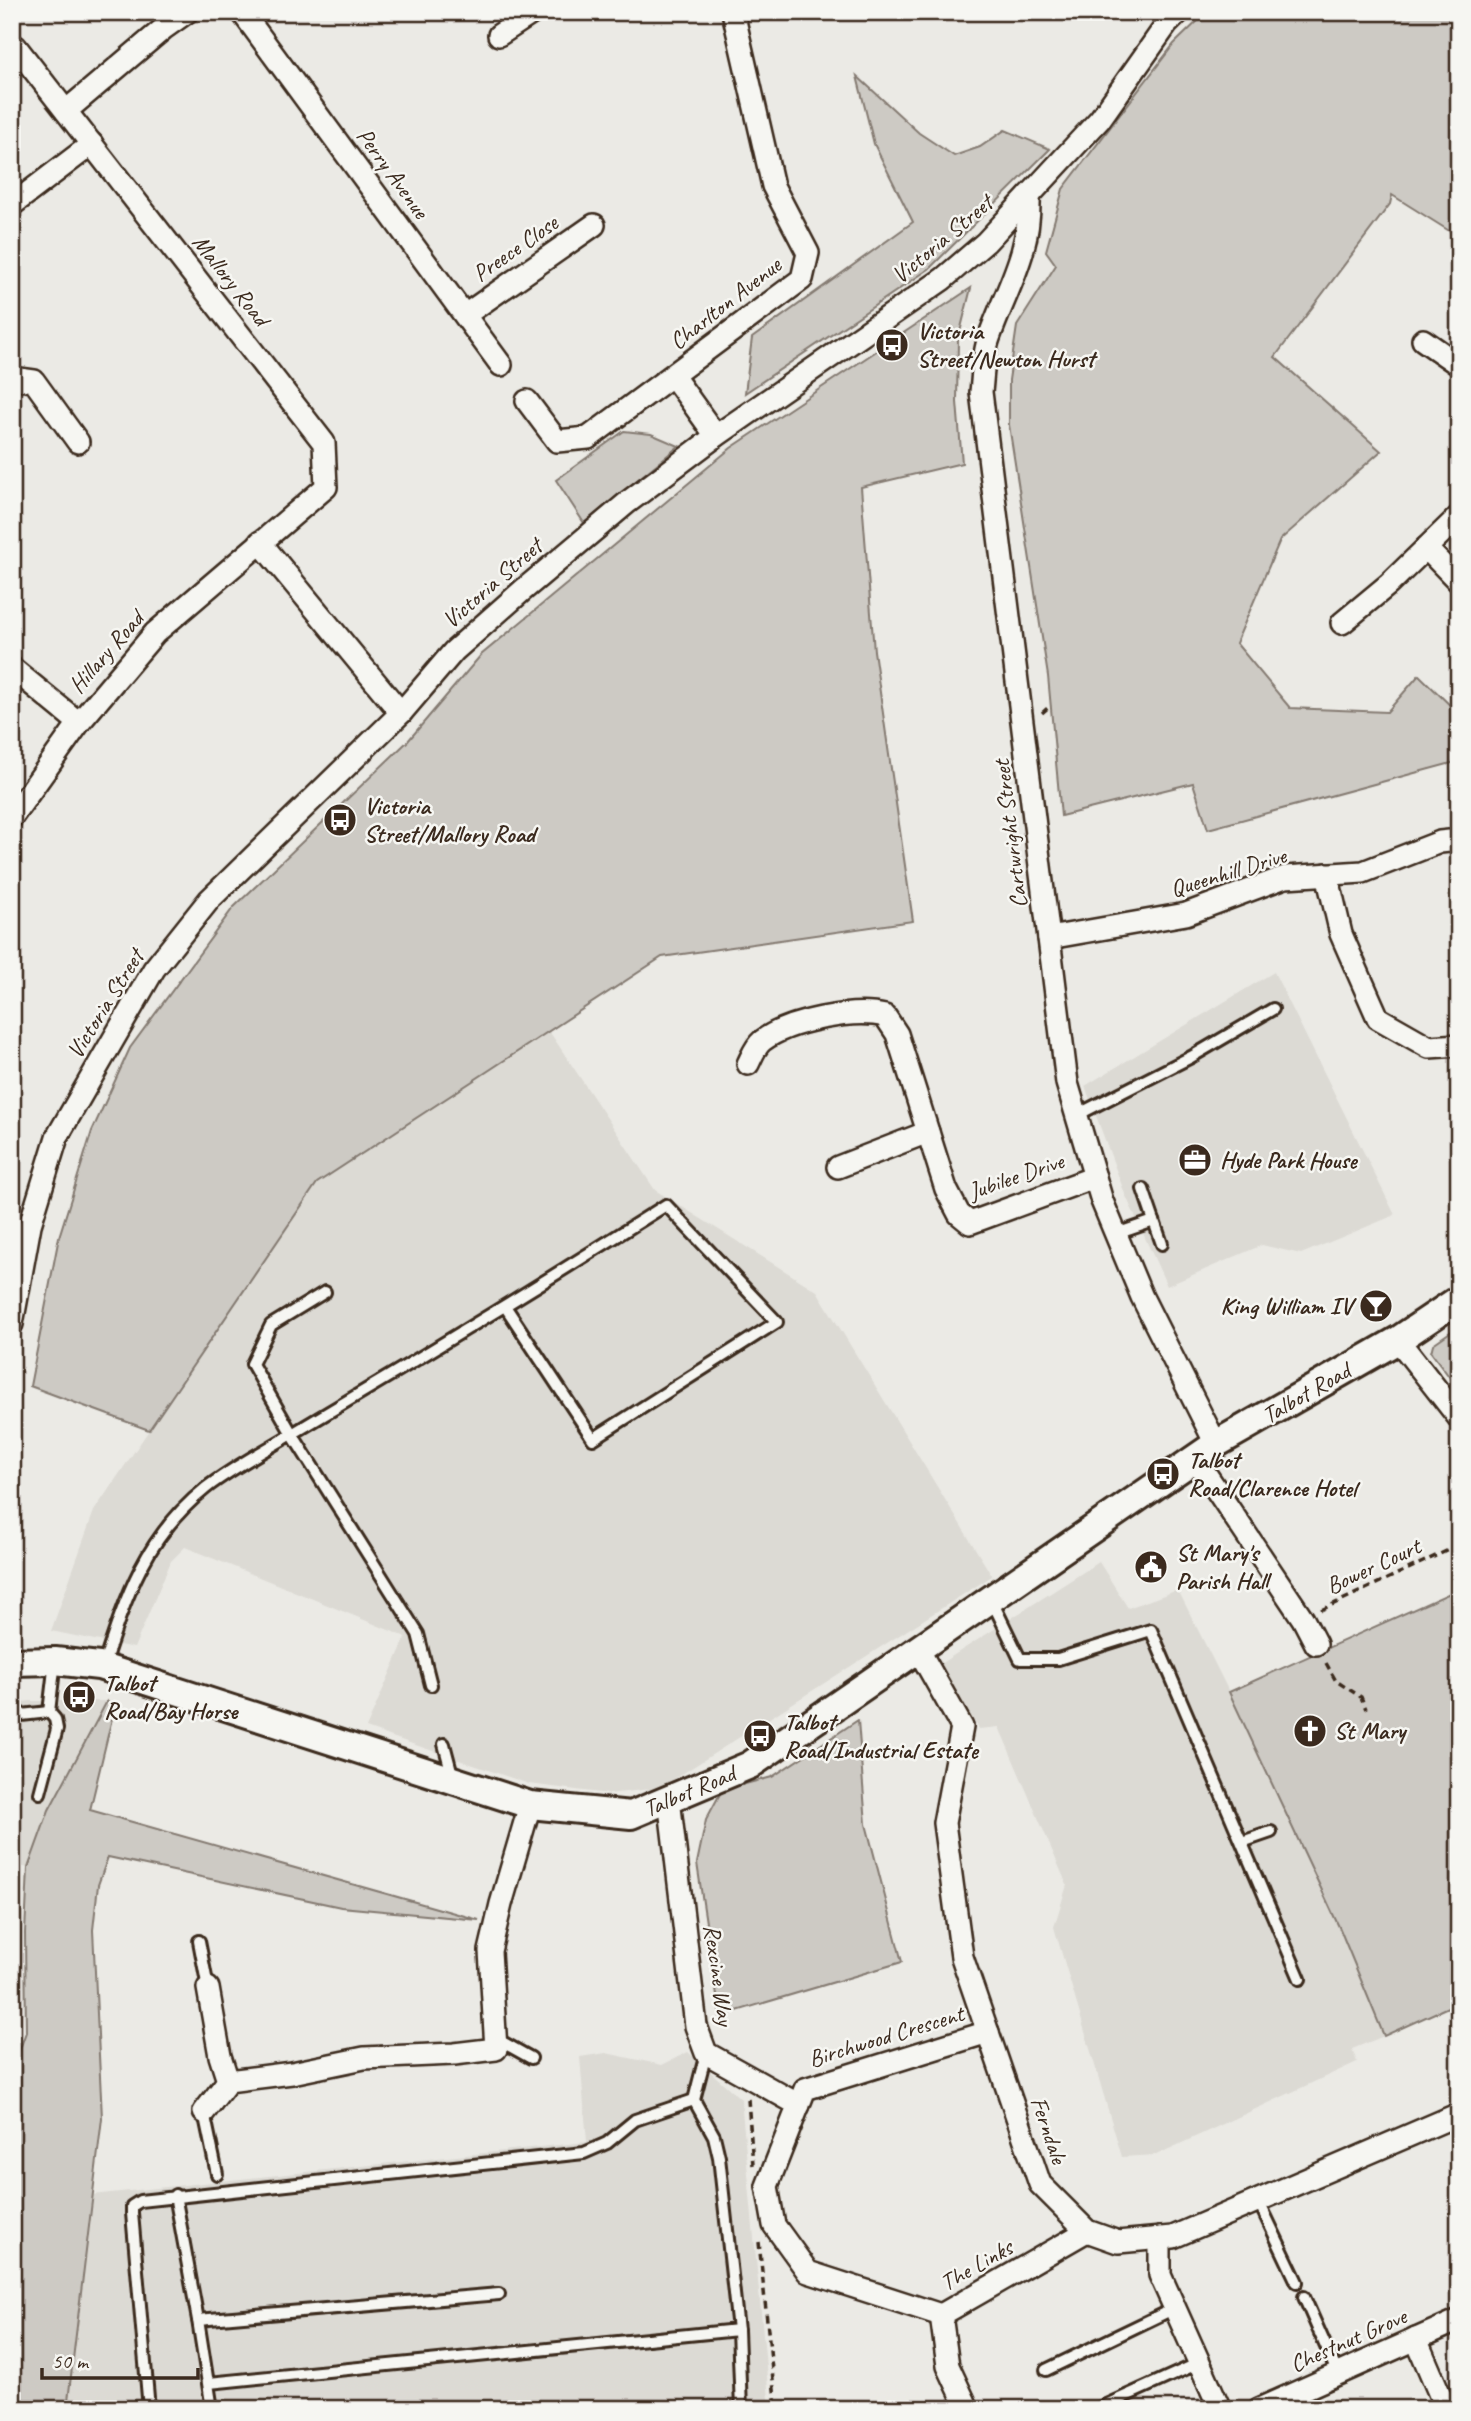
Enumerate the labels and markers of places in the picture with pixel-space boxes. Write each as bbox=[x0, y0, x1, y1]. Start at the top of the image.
place label: Victoria Street/Newton Hurst bbox=[917, 316, 1099, 374]
bus stop icon: Victoria Street/Newton Hurst bbox=[873, 326, 911, 364]
place label: Victoria Street/Mallory Road bbox=[364, 791, 539, 849]
bus stop icon: Victoria Street/Mallory Road bbox=[321, 801, 359, 839]
office icon: Hyde Park House bbox=[1176, 1141, 1214, 1179]
place label: Hyde Park House bbox=[1220, 1145, 1359, 1175]
bar icon: King William IV bbox=[1357, 1287, 1395, 1325]
place label: King William IV bbox=[1221, 1291, 1357, 1321]
place label: Talbot Road/Clarence Hotel bbox=[1188, 1445, 1361, 1503]
bus stop icon: Talbot Road/Clarence Hotel bbox=[1144, 1455, 1182, 1493]
place label: St Mary's Parish Hall bbox=[1176, 1538, 1273, 1596]
public building icon: St Mary's Parish Hall bbox=[1132, 1548, 1170, 1586]
place label: Talbot Road/Bay Horse bbox=[104, 1668, 239, 1726]
bus stop icon: Talbot Road/Bay Horse bbox=[60, 1678, 98, 1716]
place label: Talbot Road/Industrial Estate bbox=[784, 1707, 980, 1765]
church icon: St Mary bbox=[1291, 1712, 1329, 1750]
place label: St Mary bbox=[1334, 1716, 1408, 1746]
bus stop icon: Talbot Road/Industrial Estate bbox=[741, 1717, 779, 1755]

